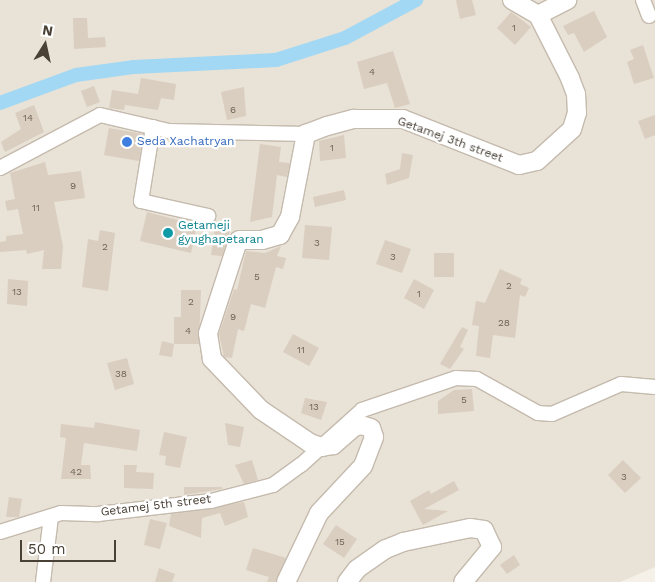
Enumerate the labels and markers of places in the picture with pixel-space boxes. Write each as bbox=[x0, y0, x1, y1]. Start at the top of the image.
place label: Seda Xachatryan bbox=[137, 135, 235, 149]
marker: Seda Xachatryan bbox=[121, 136, 133, 148]
place label: Getameji gyughapetaran bbox=[178, 219, 264, 247]
marker: Getameji gyughapetaran bbox=[162, 227, 174, 239]

